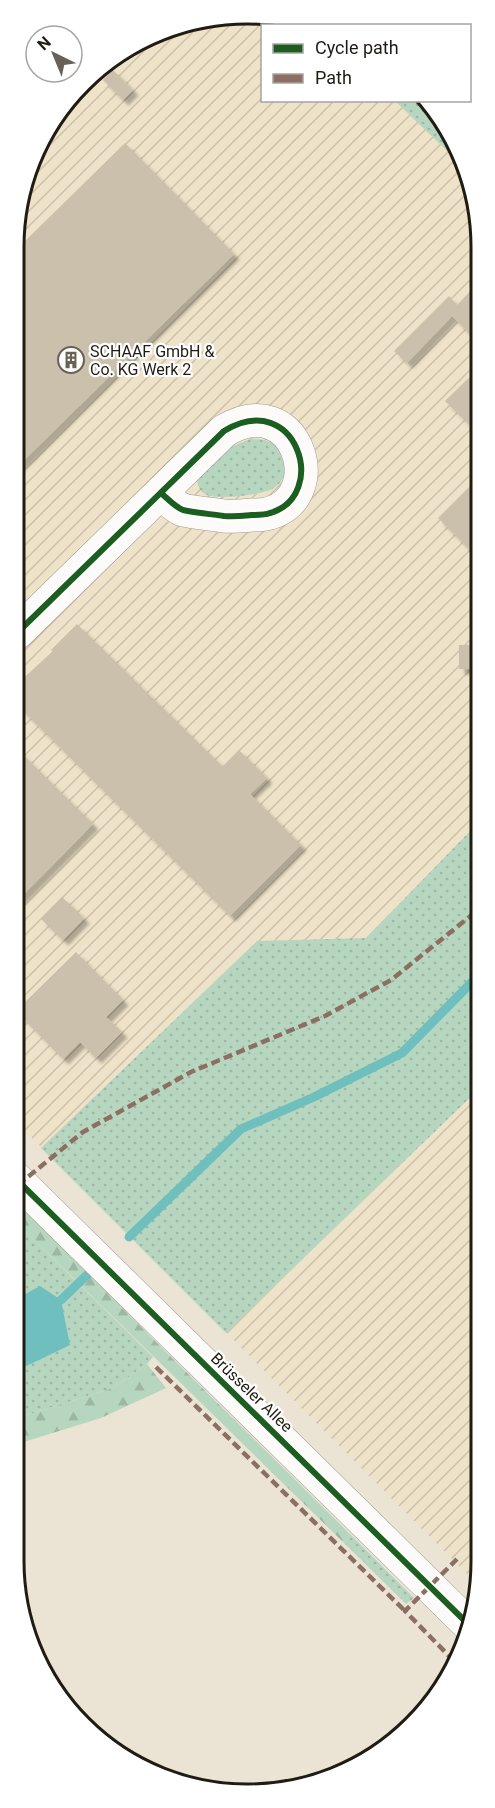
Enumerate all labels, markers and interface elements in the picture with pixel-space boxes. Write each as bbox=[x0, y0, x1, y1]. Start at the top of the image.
north arrow bbox=[24, 24, 84, 84]
legend bbox=[261, 24, 471, 102]
text: N bbox=[34, 33, 55, 54]
text: Cycle path bbox=[315, 37, 399, 58]
text: Path bbox=[315, 67, 352, 88]
place label: SCHAAF GmbH & Co. KG Werk 2 bbox=[90, 342, 214, 379]
building icon: SCHAAF GmbH & Co. KG Werk 2 bbox=[56, 345, 86, 375]
street label: Brüsseler Allee bbox=[207, 1349, 296, 1436]

